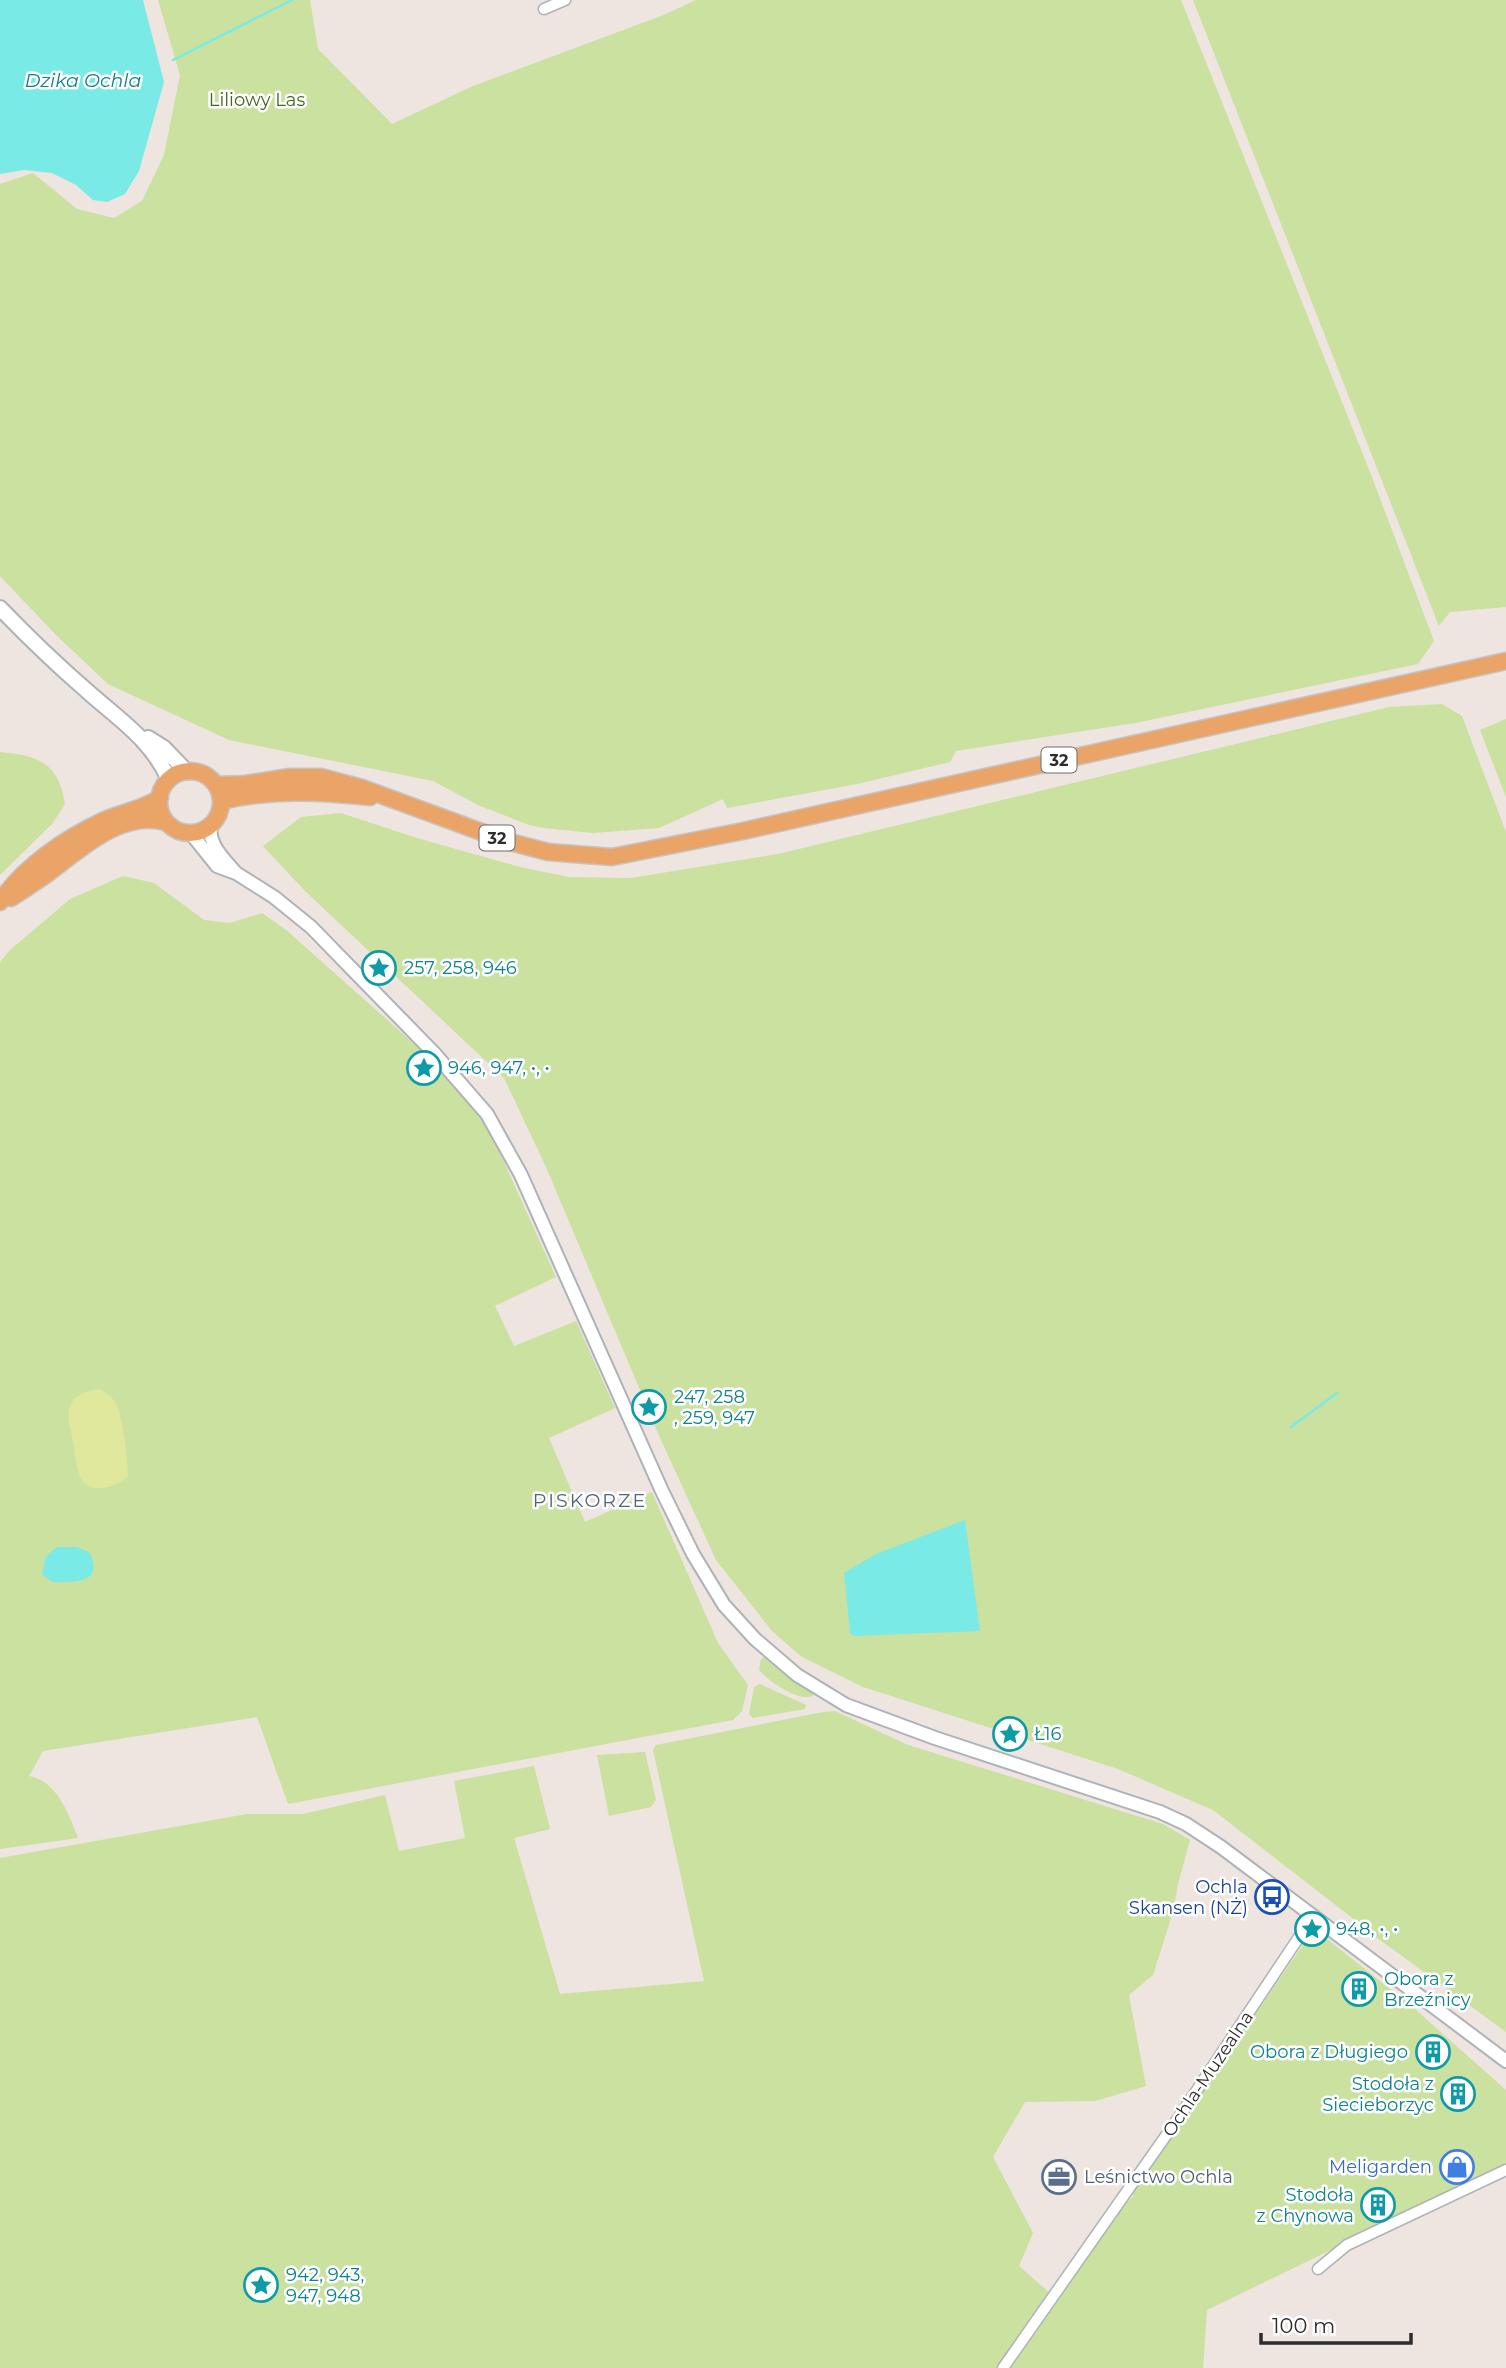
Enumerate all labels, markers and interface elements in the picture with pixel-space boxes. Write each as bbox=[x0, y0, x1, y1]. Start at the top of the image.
water label: Dzika Ochla bbox=[25, 69, 141, 92]
park label: Liliowy Las bbox=[209, 89, 305, 111]
road number: 32 bbox=[1042, 748, 1076, 772]
road number: 32 bbox=[480, 825, 514, 850]
place icon: 257, 258, 946 bbox=[360, 949, 398, 987]
place label: 257, 258, 946 bbox=[404, 957, 517, 979]
place icon: 946, 947, •, • bbox=[405, 1049, 443, 1087]
place label: 946, 947, •, • bbox=[448, 1057, 550, 1079]
place label: 247, 258 , 259, 947 bbox=[674, 1386, 755, 1429]
place icon: 247, 258 , 259, 947 bbox=[630, 1388, 668, 1426]
district label: PISKORZE bbox=[533, 1489, 647, 1512]
place icon: Ł16 bbox=[991, 1715, 1029, 1753]
place label: Ł16 bbox=[1034, 1723, 1062, 1745]
place label: Ochla Skansen (NŻ) bbox=[1129, 1876, 1248, 1919]
bus stop icon: Ochla Skansen (NŻ) bbox=[1253, 1878, 1291, 1916]
place icon: 948, •, • bbox=[1293, 1910, 1331, 1948]
place label: 948, •, • bbox=[1336, 1918, 1398, 1940]
place label: Obora z Brzeźnicy bbox=[1384, 1968, 1471, 2011]
building icon: Obora z Brzeźnicy bbox=[1340, 1970, 1378, 2008]
street label: Ochla-Muzealna bbox=[1158, 2007, 1258, 2141]
building icon: Obora z Długiego bbox=[1414, 2033, 1452, 2071]
place label: Obora z Długiego bbox=[1250, 2041, 1408, 2063]
place label: Stodoła z Siecieborzyc bbox=[1322, 2073, 1434, 2116]
building icon: Stodoła z Siecieborzyc bbox=[1439, 2075, 1477, 2113]
shop icon: Meligarden bbox=[1438, 2148, 1476, 2186]
place label: Meligarden bbox=[1329, 2156, 1432, 2178]
office icon: Leśnictwo Ochla bbox=[1040, 2158, 1078, 2196]
place label: Leśnictwo Ochla bbox=[1084, 2166, 1233, 2188]
place label: Stodoła z Chynowa bbox=[1256, 2184, 1354, 2227]
building icon: Stodoła z Chynowa bbox=[1359, 2186, 1397, 2224]
place label: 942, 943, 947, 948 bbox=[286, 2264, 364, 2307]
place icon: 942, 943, 947, 948 bbox=[242, 2266, 280, 2304]
scale bar bbox=[1261, 2302, 1412, 2346]
text: 100 m bbox=[1272, 2313, 1335, 2338]

